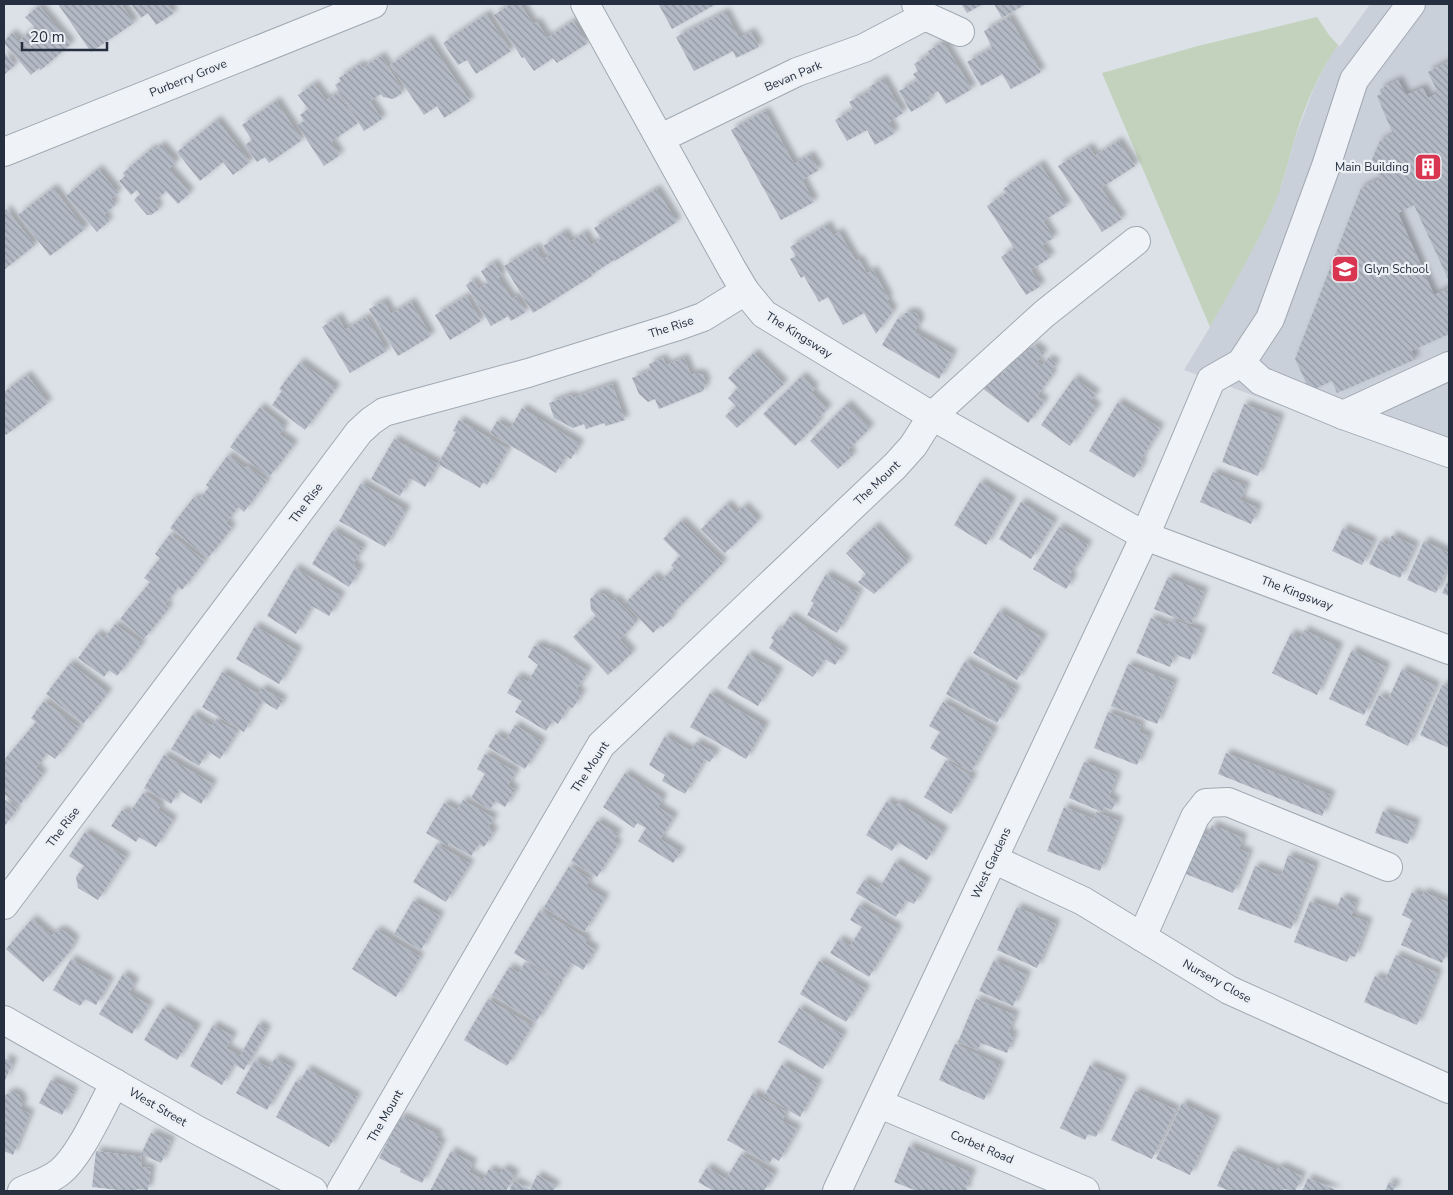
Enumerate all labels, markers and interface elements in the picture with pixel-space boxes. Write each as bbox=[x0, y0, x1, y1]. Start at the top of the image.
scale bar bbox=[22, 20, 108, 52]
text: 20 m bbox=[30, 27, 65, 47]
street label: Purberry Grove bbox=[147, 55, 229, 101]
street label: Bevan Park bbox=[762, 56, 825, 95]
building icon: Main Building bbox=[1413, 152, 1443, 182]
place label: Main Building bbox=[1335, 159, 1409, 175]
school or university icon: Glyn School bbox=[1330, 254, 1360, 284]
place label: Glyn School bbox=[1364, 261, 1429, 277]
street label: The Kingsway bbox=[763, 308, 836, 362]
street label: The Rise bbox=[646, 312, 696, 342]
street label: The Mount bbox=[851, 456, 904, 509]
street label: The Rise bbox=[286, 480, 326, 526]
street label: The Kingsway bbox=[1259, 572, 1336, 614]
street label: The Mount bbox=[567, 738, 613, 796]
street label: The Rise bbox=[43, 804, 83, 850]
street label: West Gardens bbox=[967, 824, 1015, 901]
street label: Nursery Close bbox=[1180, 956, 1254, 1006]
street label: West Street bbox=[126, 1084, 191, 1130]
street label: The Mount bbox=[364, 1086, 407, 1145]
street label: Corbet Road bbox=[948, 1127, 1016, 1167]

